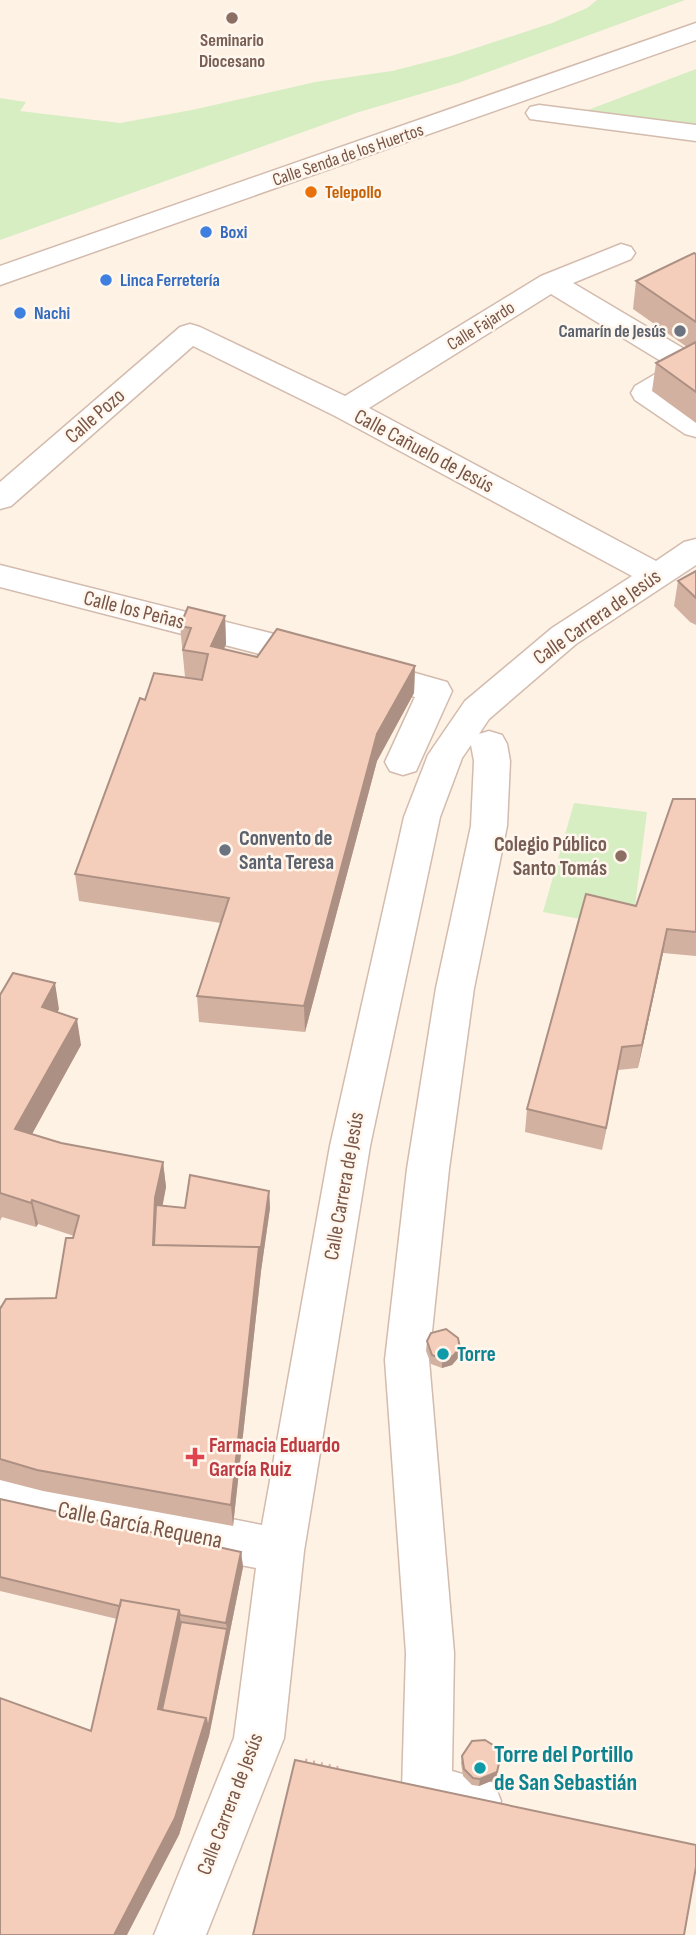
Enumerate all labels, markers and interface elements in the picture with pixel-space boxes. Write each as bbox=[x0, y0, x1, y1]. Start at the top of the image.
marker: Seminario Diocesano bbox=[224, 10, 240, 26]
place label: Seminario Diocesano bbox=[199, 30, 265, 72]
street label: Calle Senda de los Huertos bbox=[270, 119, 426, 191]
place label: Telepollo bbox=[325, 182, 382, 203]
marker: Telepollo bbox=[303, 184, 319, 200]
place label: Boxi bbox=[220, 222, 247, 243]
marker: Boxi bbox=[198, 224, 214, 240]
place label: Linca Ferretería bbox=[120, 270, 220, 291]
marker: Linca Ferretería bbox=[98, 272, 114, 288]
street label: Calle Fajardo bbox=[443, 297, 519, 355]
place label: Nachi bbox=[34, 303, 70, 324]
marker: Nachi bbox=[12, 305, 28, 321]
place label: Camarín de Jesús bbox=[558, 321, 666, 342]
marker: Camarín de Jesús bbox=[672, 323, 688, 339]
street label: Calle Pozo bbox=[60, 383, 130, 449]
street label: Calle Cañuelo de Jesús bbox=[350, 404, 498, 498]
street label: Calle Carrera de Jesús bbox=[528, 564, 666, 670]
street label: Calle los Peñas bbox=[81, 585, 187, 635]
place label: Convento de Santa Teresa bbox=[239, 826, 334, 875]
place label: Colegio Público Santo Tomás bbox=[494, 832, 607, 881]
marker: Convento de Santa Teresa bbox=[217, 842, 233, 858]
marker: Colegio Público Santo Tomás bbox=[613, 848, 629, 864]
street label: Calle Carrera de Jesús bbox=[319, 1110, 369, 1262]
place label: Torre bbox=[457, 1342, 496, 1367]
marker: Torre bbox=[435, 1346, 451, 1362]
place label: Farmacia Eduardo García Ruiz bbox=[209, 1433, 340, 1482]
marker: Farmacia Eduardo García Ruiz bbox=[187, 1449, 203, 1465]
street label: Calle García Requena bbox=[55, 1495, 225, 1555]
street label: Calle Carrera de Jesús bbox=[191, 1730, 269, 1878]
place label: Torre del Portillo de San Sebastián bbox=[494, 1740, 637, 1797]
marker: Torre del Portillo de San Sebastián bbox=[472, 1760, 488, 1776]

